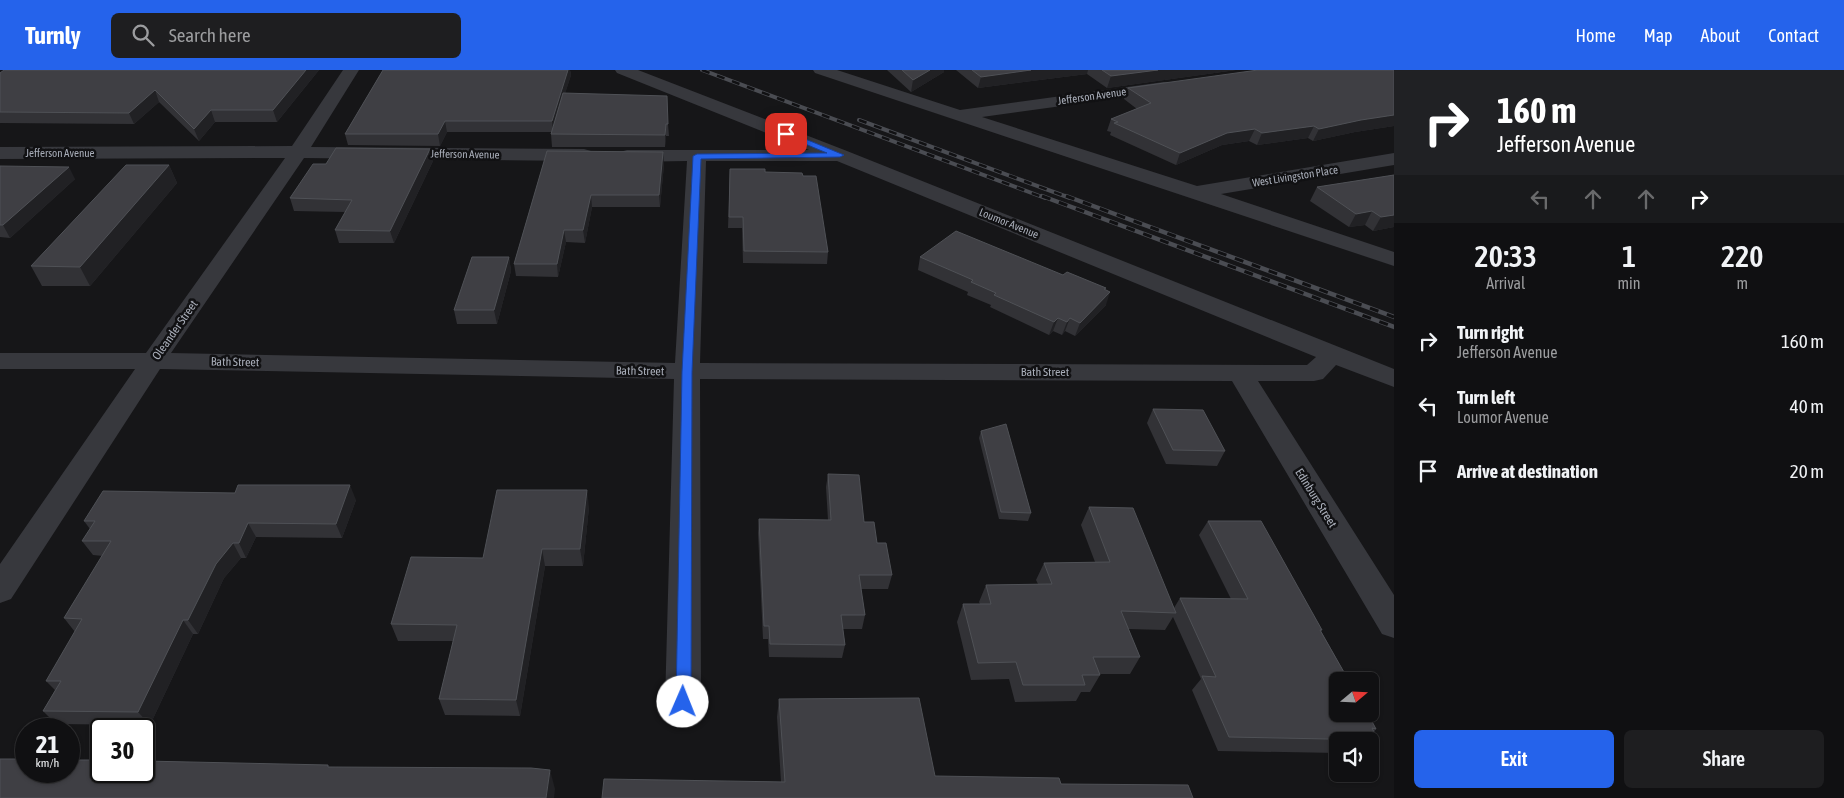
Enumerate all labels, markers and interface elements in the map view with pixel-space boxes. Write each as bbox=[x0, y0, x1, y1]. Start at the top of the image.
search box bbox=[111, 13, 461, 58]
icon: search bbox=[129, 21, 157, 49]
text: Turnly bbox=[25, 22, 81, 49]
text: Search here bbox=[169, 24, 251, 46]
text: Home bbox=[1576, 25, 1616, 46]
text: Map bbox=[1644, 25, 1673, 46]
text: About bbox=[1701, 25, 1740, 46]
text: Contact bbox=[1768, 25, 1819, 46]
street label: Jefferson Avenue bbox=[1057, 85, 1127, 107]
icon: right bbox=[1414, 90, 1479, 155]
text: 160 m bbox=[1497, 90, 1576, 130]
pin bbox=[765, 113, 807, 155]
icon: arrive bbox=[772, 120, 800, 148]
text: Jefferson Avenue bbox=[1497, 131, 1635, 157]
street label: Jefferson Avenue bbox=[25, 147, 95, 159]
street label: Jefferson Avenue bbox=[430, 147, 500, 161]
street label: West Livingston Place bbox=[1251, 163, 1339, 189]
icon: left bbox=[1526, 185, 1554, 213]
icon: ahead bbox=[1579, 185, 1607, 213]
icon: ahead bbox=[1632, 185, 1660, 213]
icon: right bbox=[1685, 185, 1713, 213]
street label: Loumor Avenue bbox=[978, 206, 1040, 240]
text: 20:33 bbox=[1475, 239, 1537, 273]
text: 1 bbox=[1622, 239, 1636, 273]
text: 220 bbox=[1721, 239, 1763, 273]
text: Arrival bbox=[1486, 274, 1525, 292]
text: min bbox=[1618, 274, 1641, 292]
text: m bbox=[1736, 274, 1748, 292]
street label: Oleander Street bbox=[149, 297, 201, 363]
text: Turn right bbox=[1457, 321, 1524, 343]
icon: right bbox=[1414, 327, 1442, 355]
text: 160 m bbox=[1781, 330, 1824, 352]
text: Jefferson Avenue bbox=[1457, 343, 1557, 361]
street label: Bath Street bbox=[211, 355, 260, 369]
street label: Bath Street bbox=[616, 364, 665, 378]
street label: Bath Street bbox=[1021, 365, 1070, 379]
text: Turn left bbox=[1457, 386, 1515, 408]
icon: left bbox=[1414, 392, 1442, 420]
text: 40 m bbox=[1790, 395, 1824, 417]
text: Loumor Avenue bbox=[1457, 408, 1549, 426]
icon: arrive bbox=[1414, 457, 1442, 485]
text: Arrive at destination bbox=[1457, 460, 1598, 482]
text: 20 m bbox=[1790, 460, 1824, 482]
street label: Edinburg Street bbox=[1292, 466, 1340, 531]
north arrow bbox=[1329, 672, 1379, 722]
map controls bbox=[1329, 672, 1379, 782]
position arrow bbox=[656, 675, 708, 727]
speed limit sign: 30 bbox=[90, 718, 155, 783]
text: 21 bbox=[36, 730, 59, 758]
button: Exit bbox=[1414, 730, 1614, 788]
button: Share bbox=[1624, 730, 1824, 788]
button: sound bbox=[1329, 732, 1379, 782]
text: km/h bbox=[36, 756, 59, 770]

